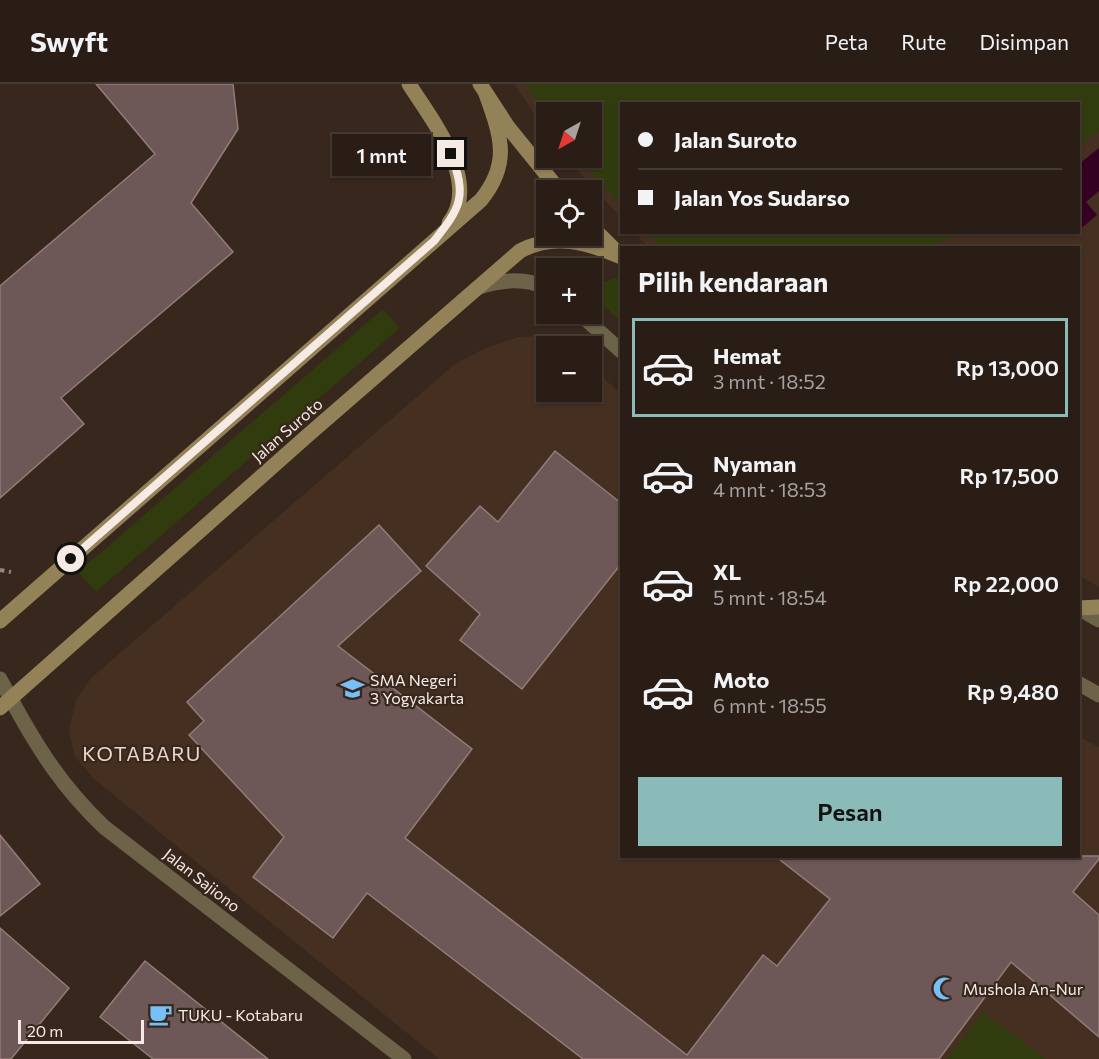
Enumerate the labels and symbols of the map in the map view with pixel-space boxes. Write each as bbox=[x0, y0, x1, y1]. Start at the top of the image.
north arrow bbox=[536, 102, 602, 168]
callout: 1 mnt bbox=[331, 133, 430, 175]
route end bbox=[437, 140, 464, 167]
street label: Jalan Suroto bbox=[247, 394, 326, 466]
route start bbox=[57, 545, 84, 572]
place label: SMA Negeri 3 Yogyakarta bbox=[370, 670, 464, 707]
school or university icon: SMA Negeri 3 Yogyakarta bbox=[339, 676, 365, 702]
district label: KOTABARU bbox=[82, 741, 202, 765]
street label: Jalan Sajiono bbox=[160, 844, 244, 915]
mosque icon: Mushola An-Nur bbox=[932, 976, 958, 1002]
place label: Mushola An-Nur bbox=[963, 979, 1084, 998]
cafe icon: TUKU - Kotabaru bbox=[147, 1002, 173, 1028]
place label: TUKU - Kotabaru bbox=[178, 1005, 303, 1024]
scale bar bbox=[18, 1017, 144, 1044]

